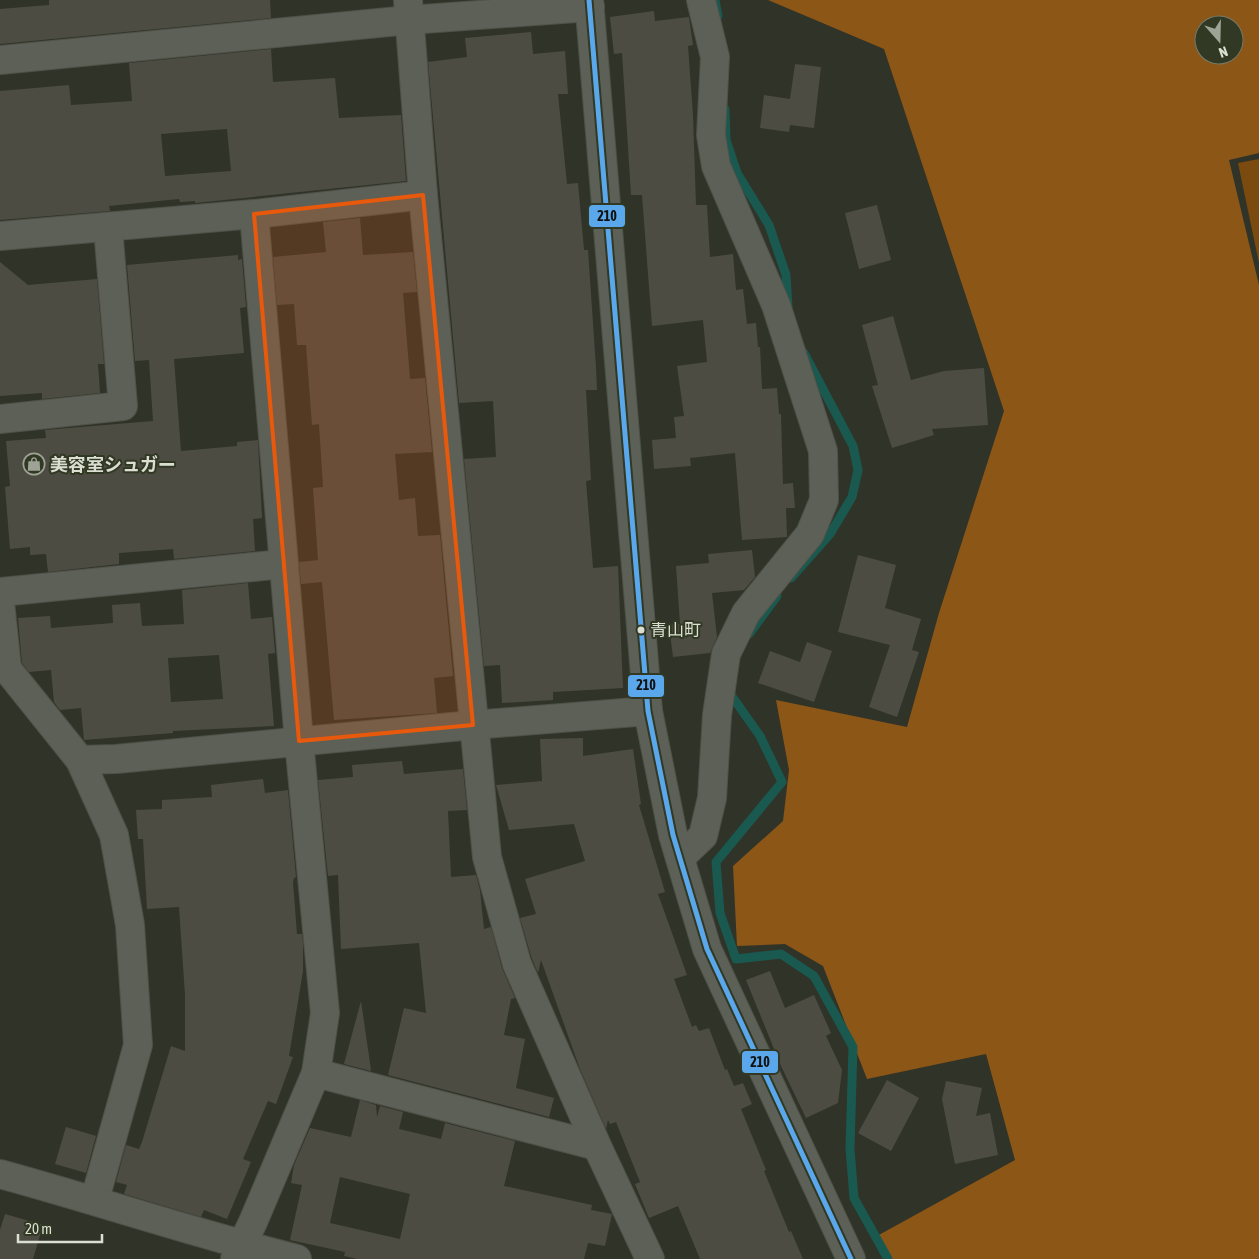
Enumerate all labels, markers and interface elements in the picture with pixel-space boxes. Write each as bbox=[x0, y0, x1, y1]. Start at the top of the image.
north arrow bbox=[1194, 15, 1244, 65]
text: N bbox=[1217, 43, 1230, 61]
line badge: 210 bbox=[588, 204, 626, 228]
text: 210 bbox=[597, 208, 617, 224]
shop icon: 美容室シュガー bbox=[22, 452, 46, 476]
place label: 美容室シュガー bbox=[50, 454, 176, 475]
place label: 青山町 bbox=[650, 620, 701, 640]
marker: 青山町 bbox=[636, 625, 646, 635]
line badge: 210 bbox=[627, 674, 665, 698]
text: 210 bbox=[636, 677, 656, 693]
line badge: 210 bbox=[741, 1050, 779, 1074]
text: 210 bbox=[750, 1054, 770, 1070]
scale bar bbox=[18, 1212, 101, 1244]
text: 20 m bbox=[25, 1220, 52, 1237]

